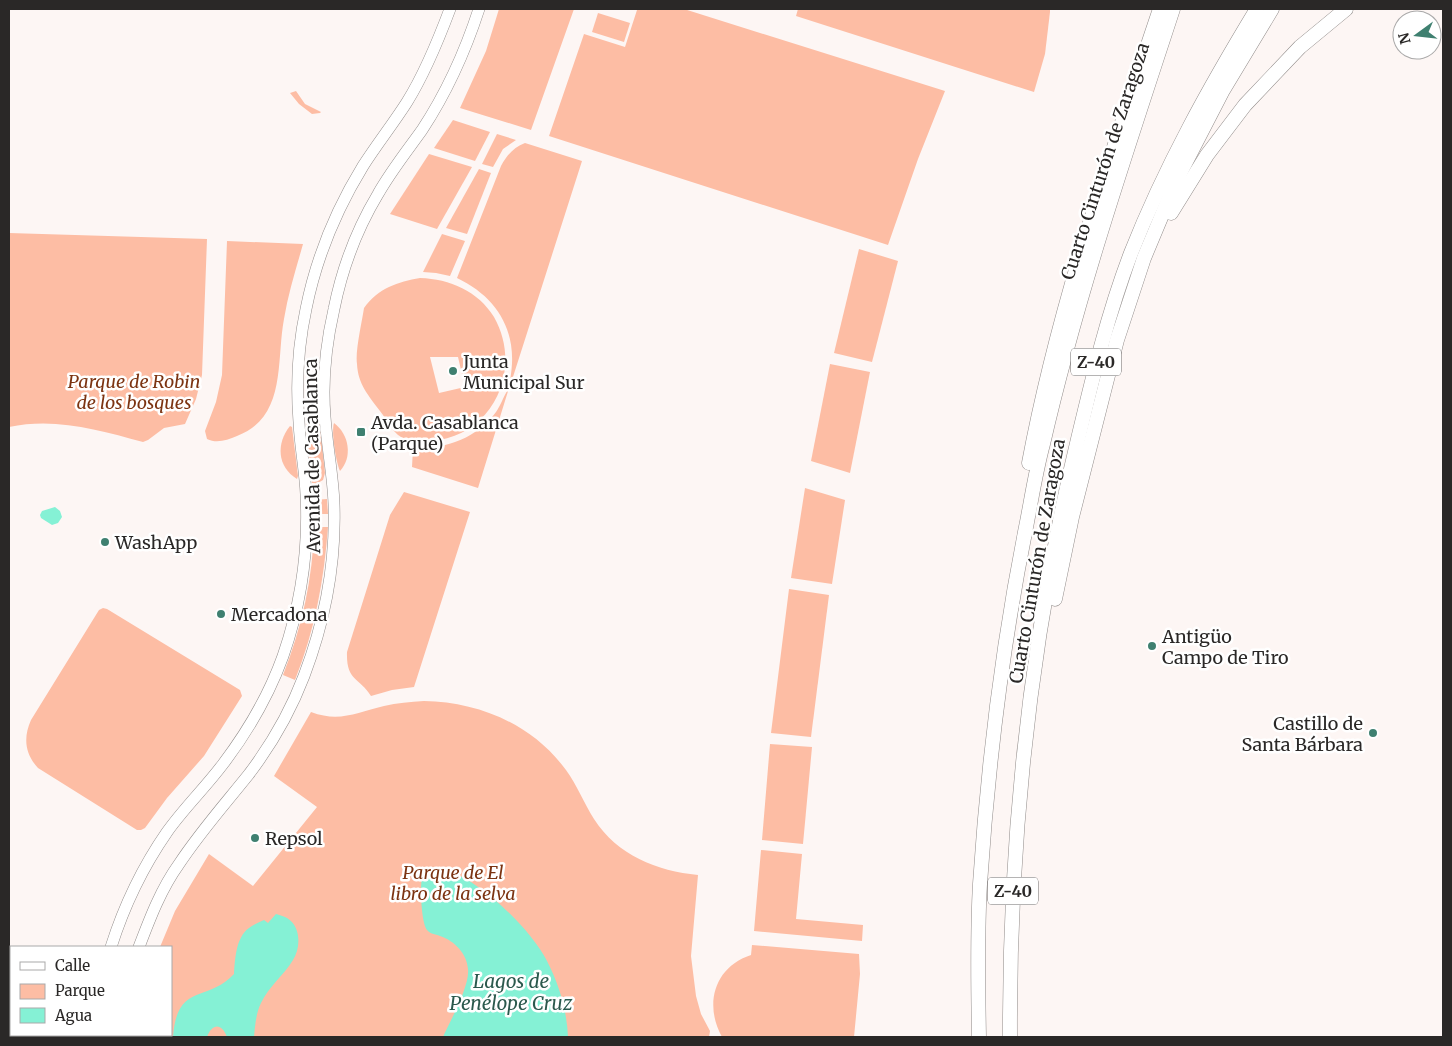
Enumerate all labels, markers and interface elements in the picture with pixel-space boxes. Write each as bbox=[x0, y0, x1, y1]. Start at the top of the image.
north arrow bbox=[1392, 10, 1442, 60]
text: N bbox=[1394, 31, 1415, 46]
street label: Cuarto Cinturón de Zaragoza bbox=[1056, 39, 1154, 283]
road number: Z-40 bbox=[1071, 348, 1121, 376]
place label: Junta Municipal Sur bbox=[462, 350, 585, 394]
street label: Avenida de Casablanca bbox=[299, 358, 325, 555]
marker: Junta Municipal Sur bbox=[447, 365, 459, 377]
park label: Parque de Robin de los bosques bbox=[68, 370, 200, 414]
place label: Avda. Casablanca (Parque) bbox=[370, 411, 519, 455]
marker: Avda. Casablanca (Parque) bbox=[355, 426, 367, 438]
street label: Cuarto Cinturón de Zaragoza bbox=[1004, 436, 1070, 685]
place label: WashApp bbox=[114, 531, 197, 554]
marker: WashApp bbox=[99, 536, 111, 548]
place label: Mercadona bbox=[231, 603, 328, 626]
marker: Mercadona bbox=[215, 608, 227, 620]
place label: Antigüo Campo de Tiro bbox=[1161, 625, 1289, 669]
marker: Antigüo Campo de Tiro bbox=[1146, 640, 1158, 652]
place label: Castillo de Santa Bárbara bbox=[1241, 712, 1363, 756]
marker: Castillo de Santa Bárbara bbox=[1367, 727, 1379, 739]
place label: Repsol bbox=[265, 827, 323, 850]
marker: Repsol bbox=[249, 832, 261, 844]
park label: Parque de El libro de la selva bbox=[390, 861, 516, 905]
road number: Z-40 bbox=[988, 878, 1038, 904]
legend bbox=[10, 946, 172, 1036]
text: Calle bbox=[55, 956, 90, 975]
water label: Lagos de Penélope Cruz bbox=[450, 969, 573, 1015]
text: Parque bbox=[55, 981, 105, 1000]
text: Agua bbox=[54, 1006, 92, 1025]

